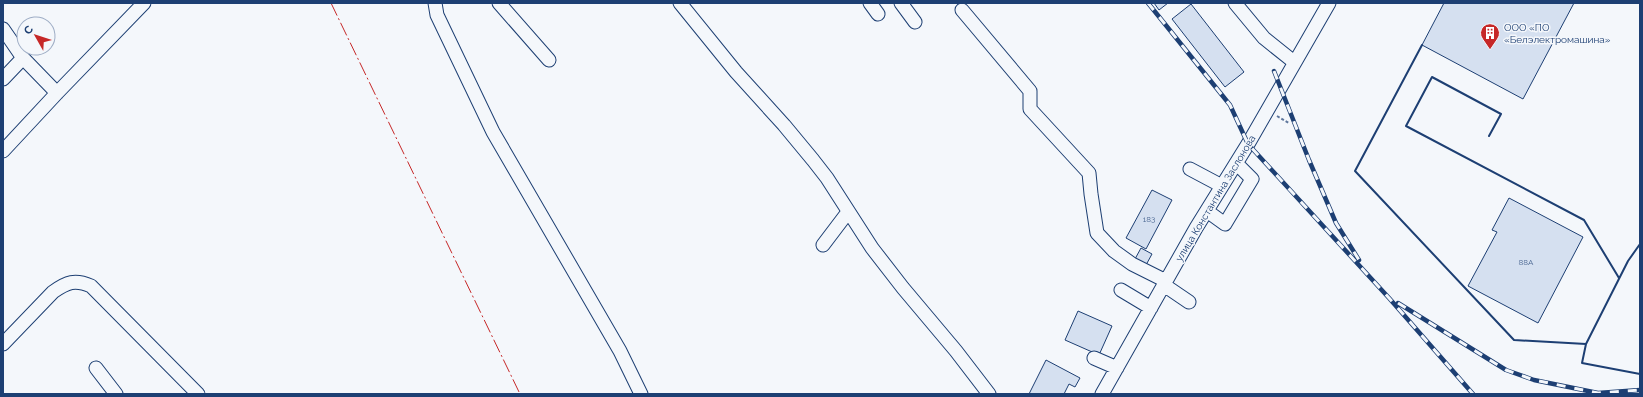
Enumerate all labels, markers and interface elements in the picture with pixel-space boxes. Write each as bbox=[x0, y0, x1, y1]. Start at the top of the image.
north arrow bbox=[16, 16, 56, 56]
building icon: ООО «ПО «Белэлектромашина» bbox=[1479, 22, 1501, 50]
place label: ООО «ПО «Белэлектромашина» bbox=[1504, 22, 1611, 45]
text: С bbox=[21, 23, 36, 37]
street label: улица Константина Заслонова bbox=[1173, 133, 1258, 263]
house number: 183 bbox=[1143, 214, 1155, 224]
house number: 88А bbox=[1519, 257, 1534, 267]

